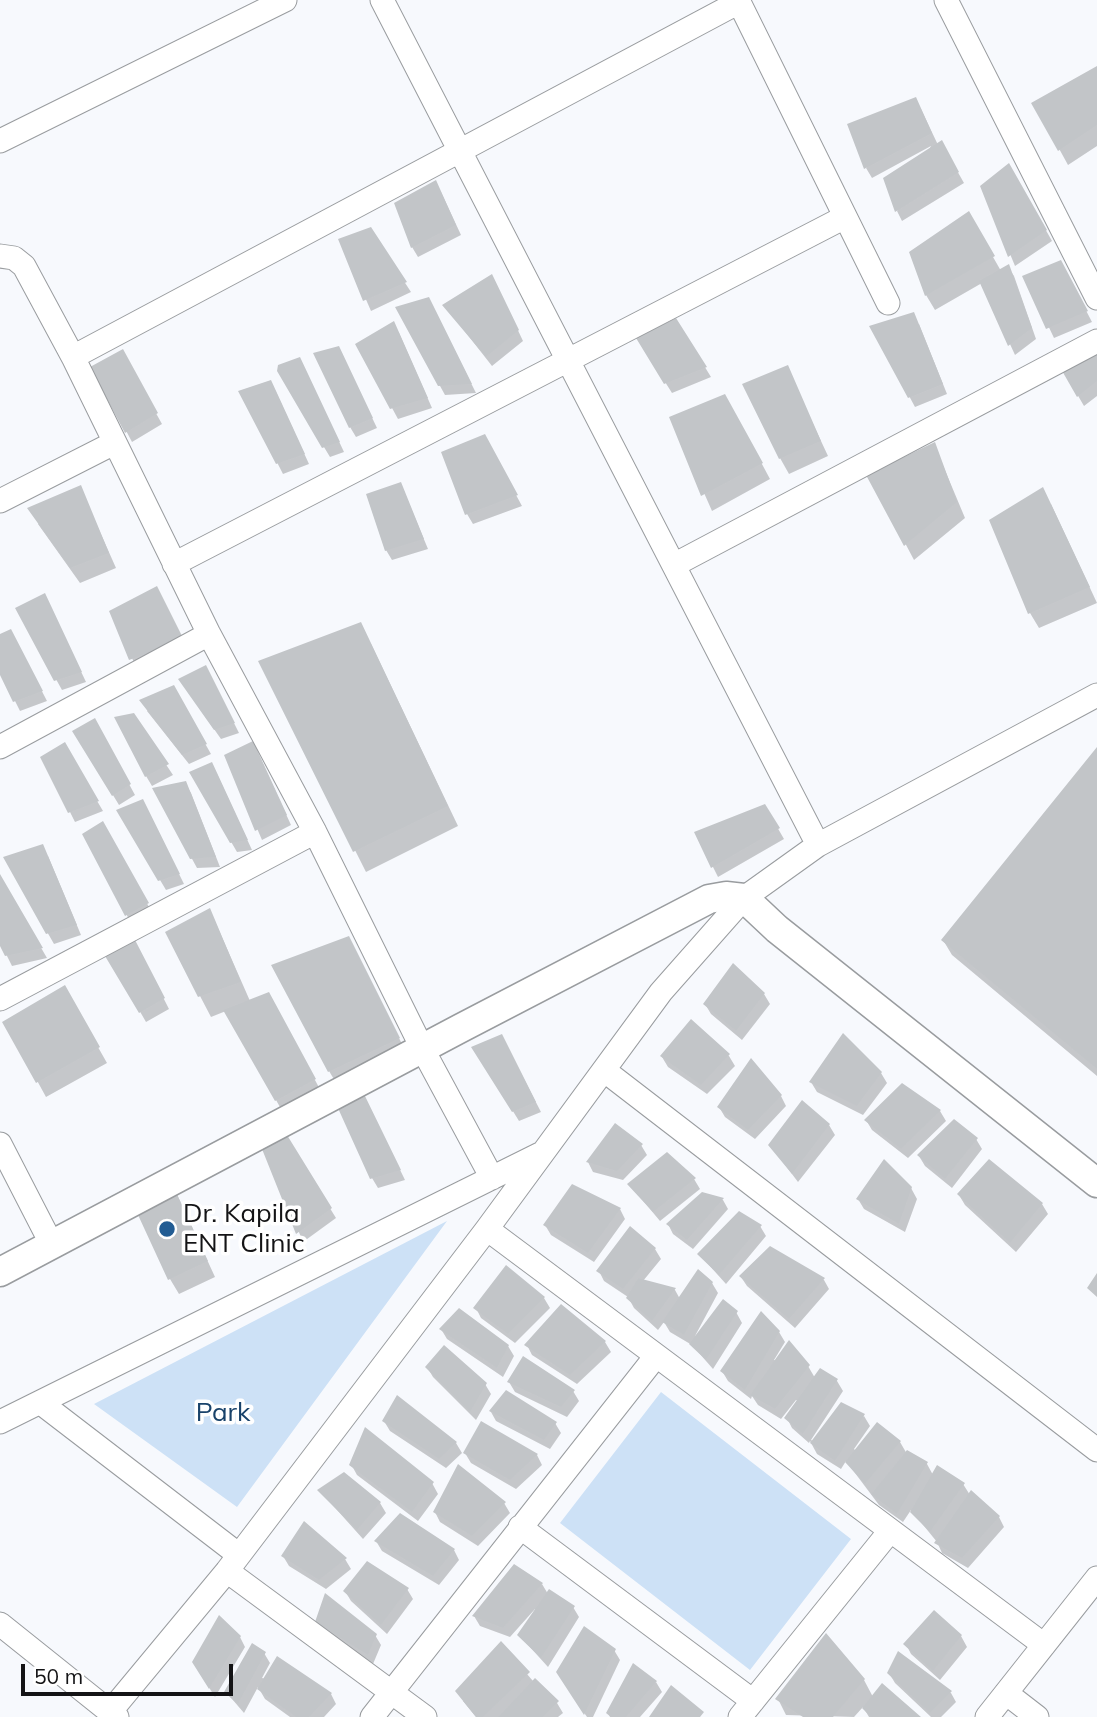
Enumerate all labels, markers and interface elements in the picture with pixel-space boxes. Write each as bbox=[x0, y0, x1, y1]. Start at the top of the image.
place label: Dr. Kapila ENT Clinic bbox=[183, 1198, 305, 1260]
marker: Dr. Kapila ENT Clinic bbox=[157, 1219, 177, 1239]
park label: Park bbox=[196, 1397, 250, 1429]
scale bar bbox=[24, 1650, 236, 1694]
text: 50 m bbox=[34, 1663, 83, 1689]

